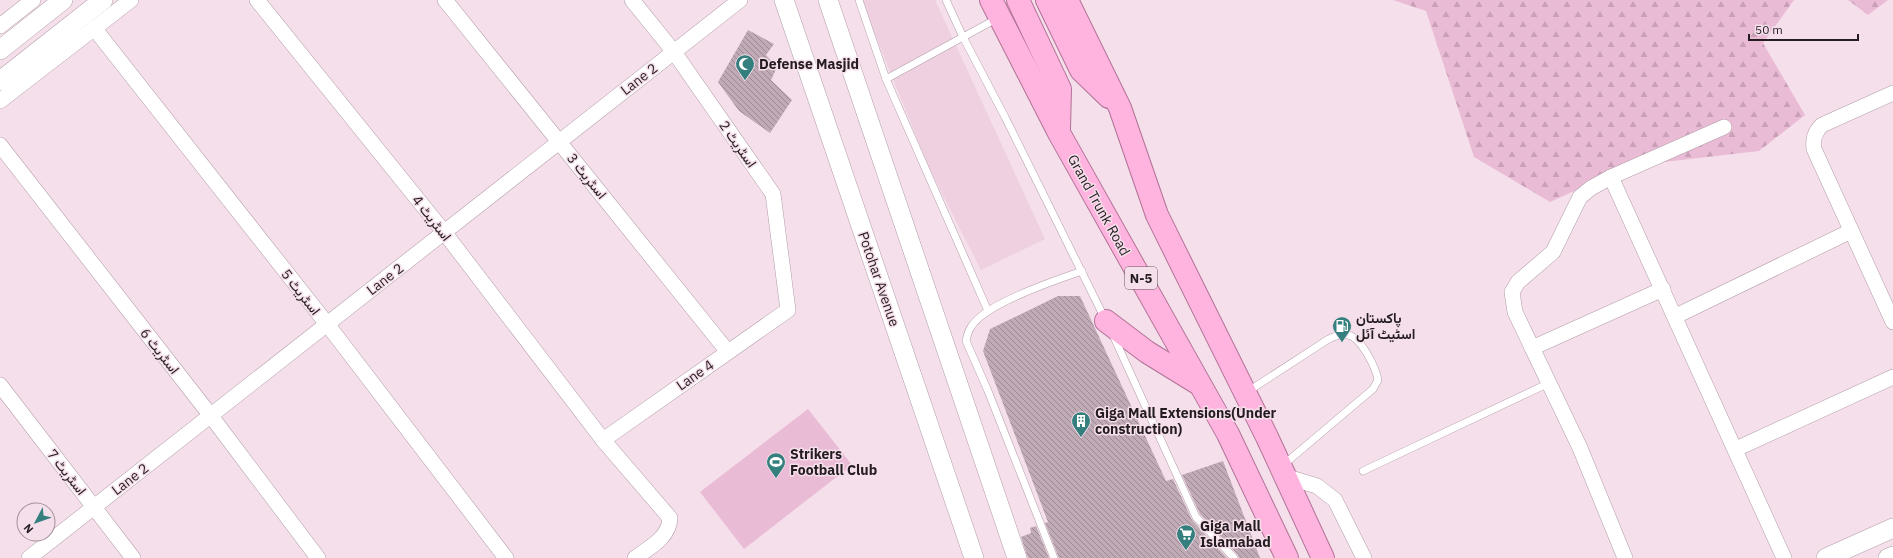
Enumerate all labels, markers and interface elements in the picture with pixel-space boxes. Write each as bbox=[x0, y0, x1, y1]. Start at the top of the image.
scale bar bbox=[1749, 16, 1858, 42]
text: 50 m bbox=[1755, 22, 1783, 37]
mosque icon: Defense Masjid bbox=[734, 53, 756, 81]
place label: Defense Masjid bbox=[759, 55, 859, 73]
street label: Lane 2 bbox=[617, 59, 661, 99]
street label: اسٹریٹ 2 bbox=[715, 117, 761, 171]
street label: اسٹریٹ 3 bbox=[563, 150, 611, 202]
street label: Grand Trunk Road bbox=[1064, 151, 1134, 259]
street label: اسٹریٹ 4 bbox=[408, 191, 456, 245]
street label: Potohar Avenue bbox=[854, 229, 904, 329]
street label: Lane 2 bbox=[363, 259, 407, 299]
street label: اسٹریٹ 5 bbox=[277, 265, 325, 319]
road number: N-5 bbox=[1125, 267, 1157, 289]
place label: پاکستان اسٹیٹ آئل bbox=[1356, 309, 1415, 343]
fuel station icon: پاکستان اسٹیٹ آئل bbox=[1331, 315, 1353, 343]
street label: اسٹریٹ 6 bbox=[136, 324, 184, 378]
street label: Lane 4 bbox=[673, 356, 717, 394]
place label: Giga Mall Extensions(Under construction) bbox=[1095, 404, 1277, 438]
building icon: Giga Mall Extensions(Under construction) bbox=[1070, 410, 1092, 438]
street label: اسٹریٹ 7 bbox=[43, 445, 91, 499]
place label: Strikers Football Club bbox=[790, 445, 877, 479]
sports icon: Strikers Football Club bbox=[765, 451, 787, 479]
street label: Lane 2 bbox=[108, 459, 152, 499]
north arrow bbox=[16, 502, 56, 542]
place label: Giga Mall Islamabad bbox=[1200, 517, 1271, 551]
text: N bbox=[21, 521, 36, 536]
supermarket icon: Giga Mall Islamabad bbox=[1175, 523, 1197, 551]

